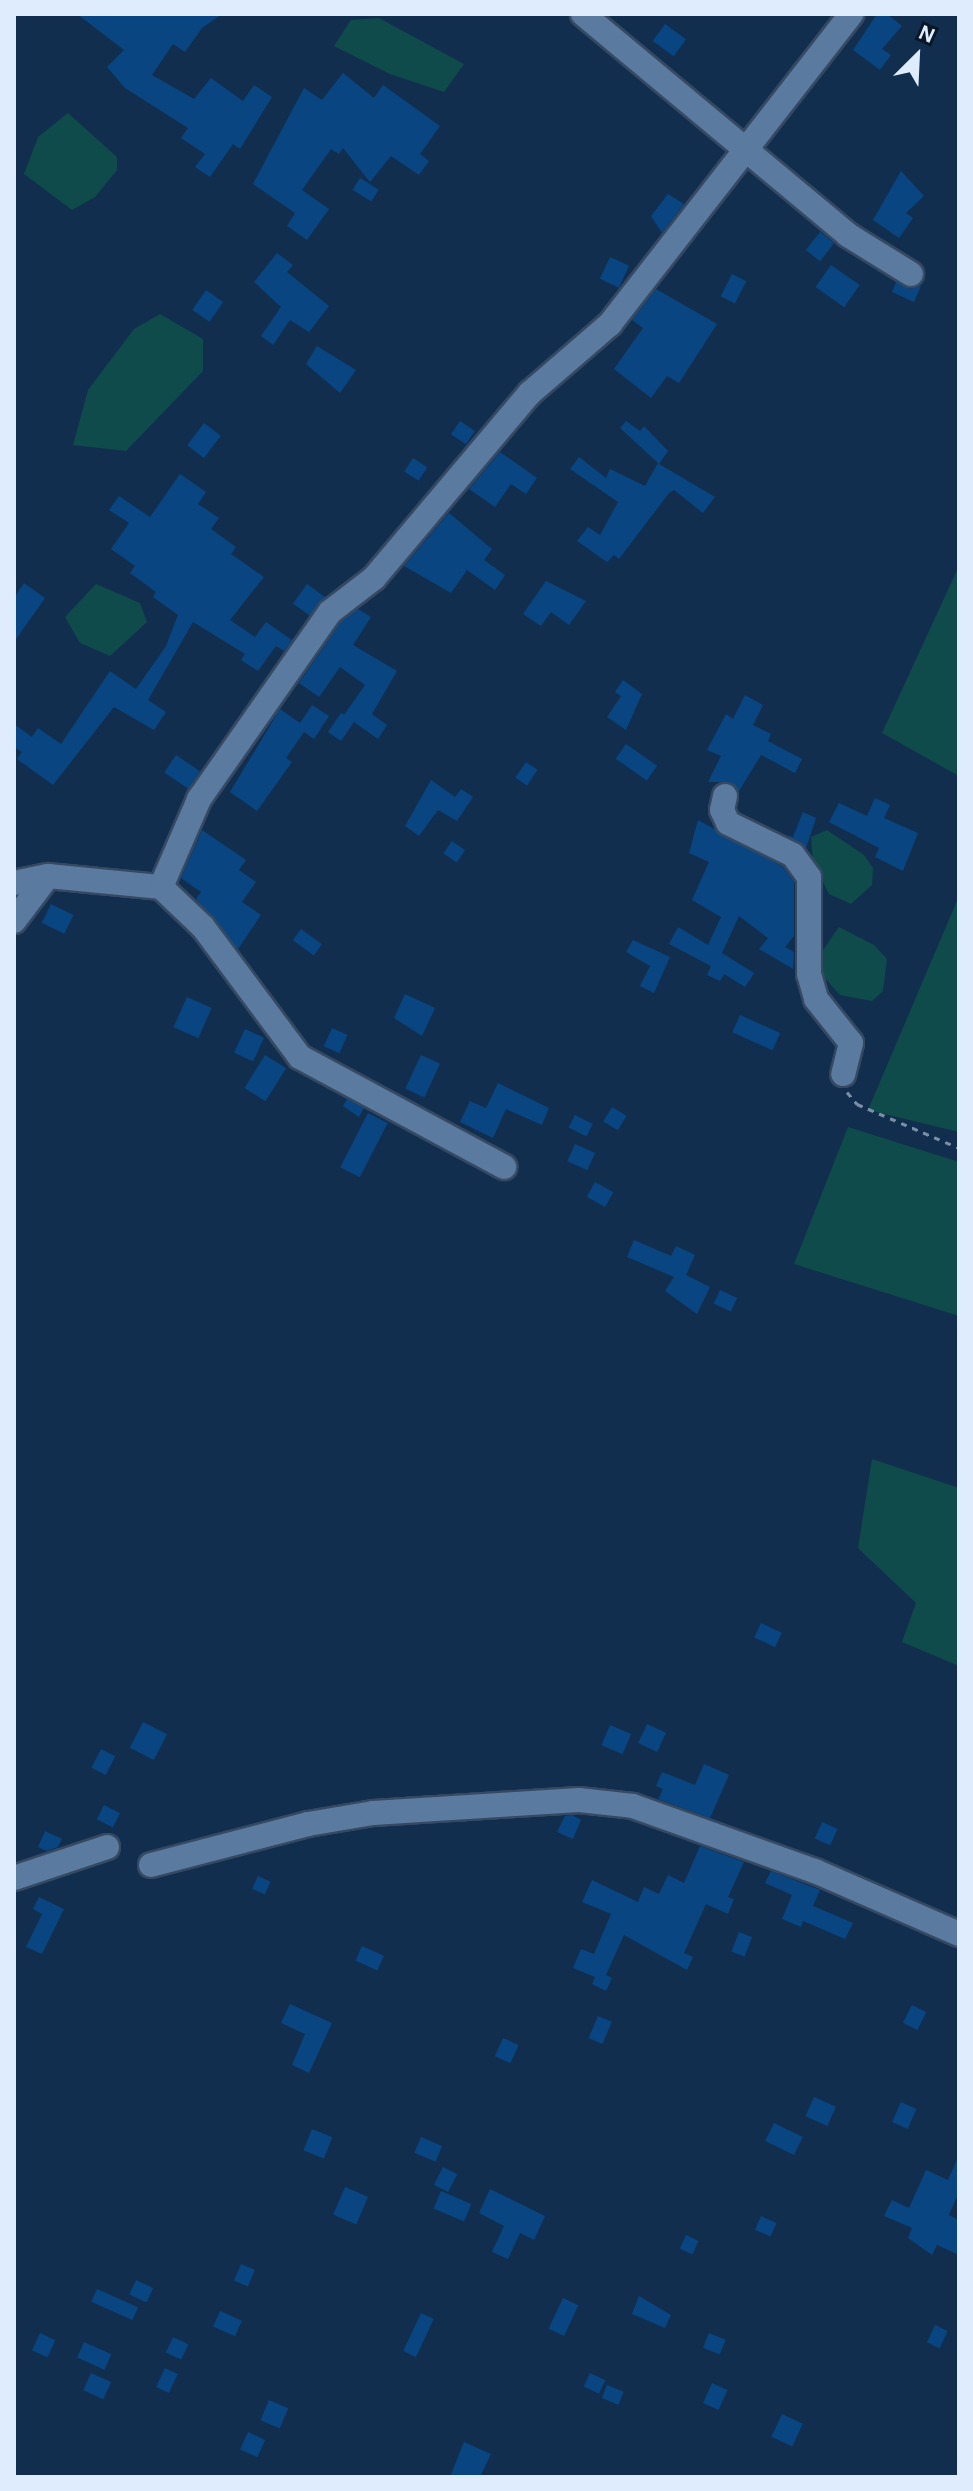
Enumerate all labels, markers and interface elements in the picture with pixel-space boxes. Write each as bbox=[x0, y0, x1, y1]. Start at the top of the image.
north arrow bbox=[877, 16, 957, 96]
text: N bbox=[915, 21, 938, 47]

